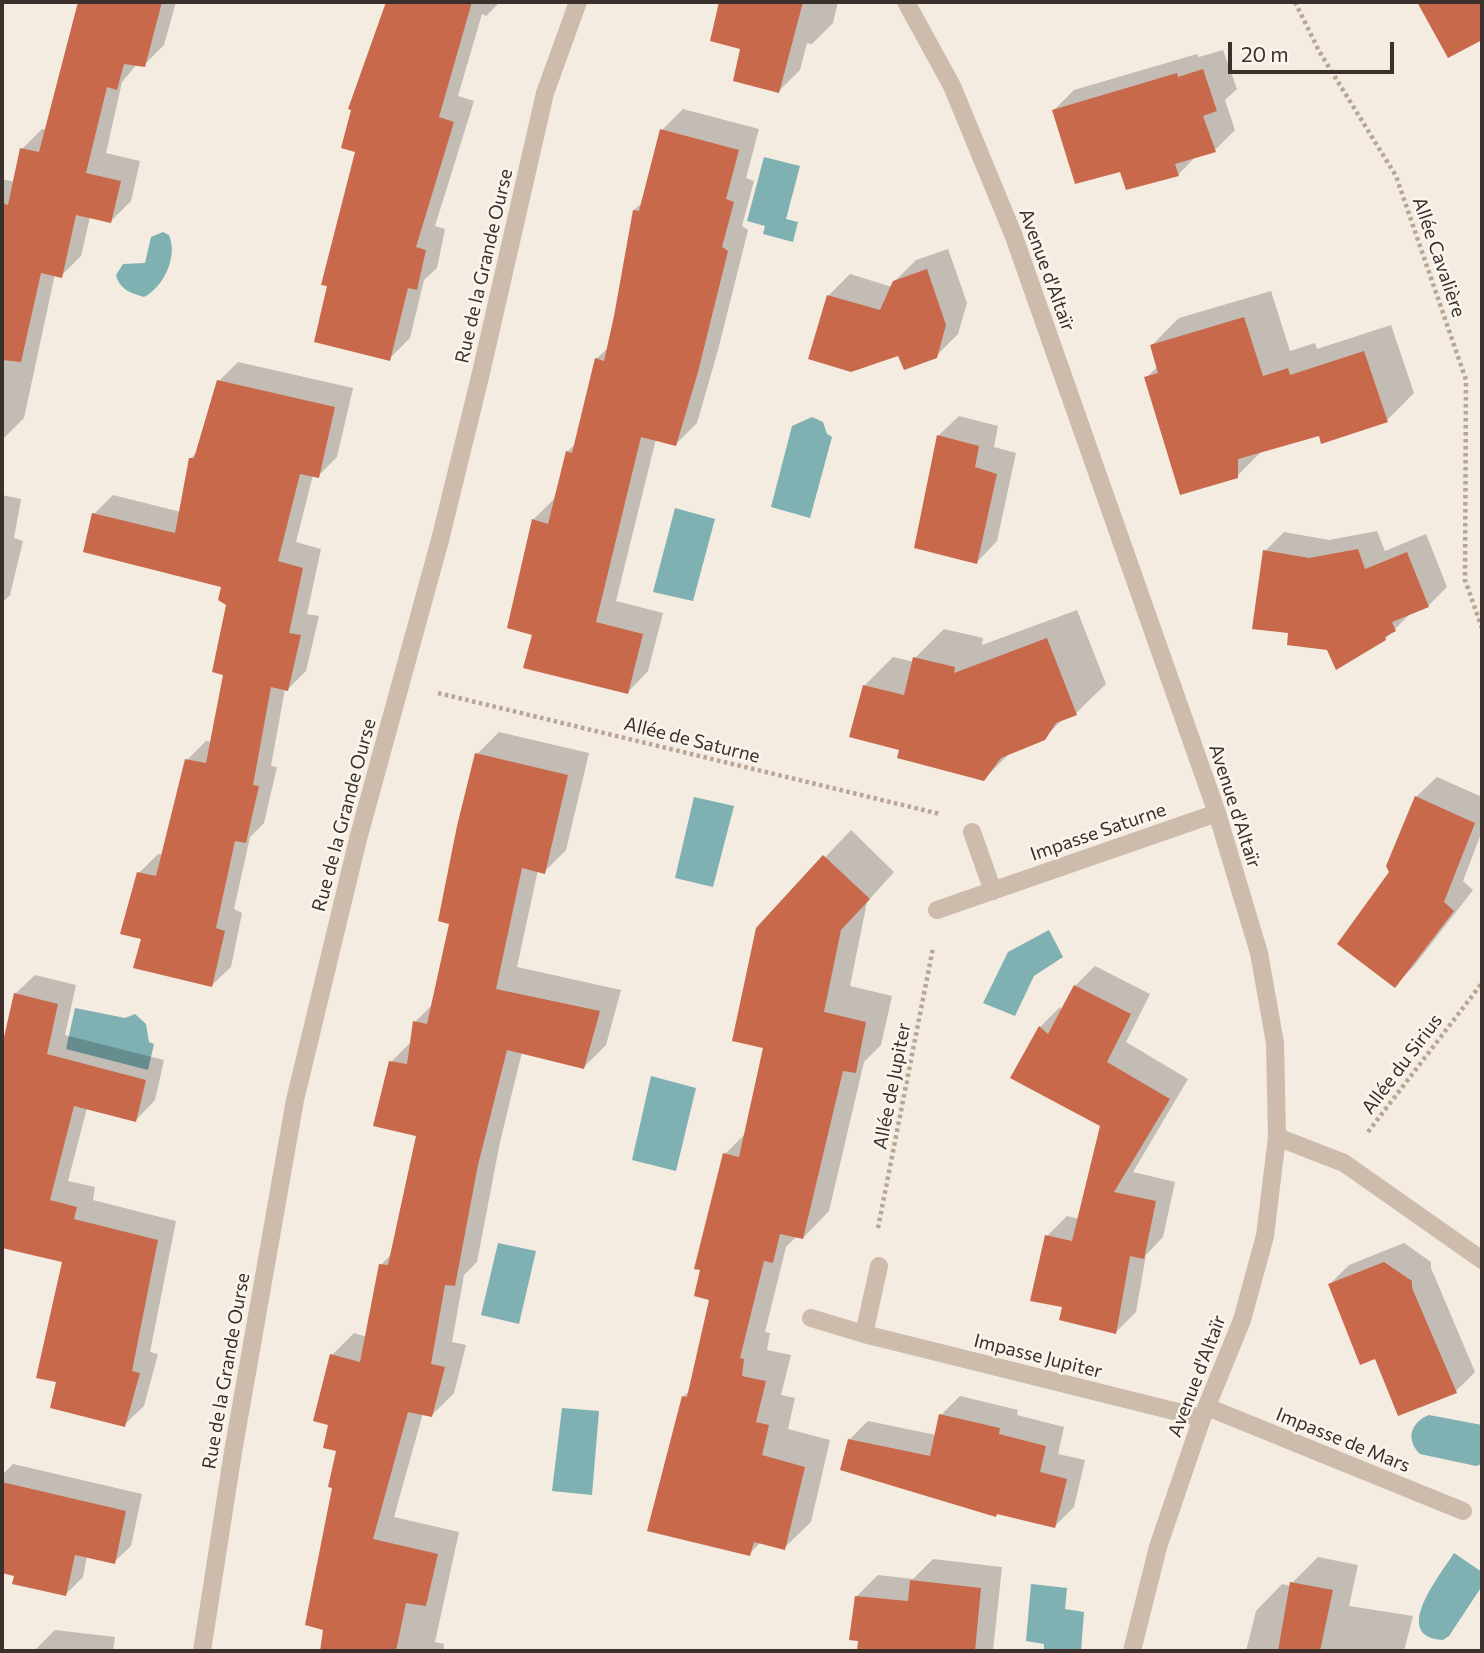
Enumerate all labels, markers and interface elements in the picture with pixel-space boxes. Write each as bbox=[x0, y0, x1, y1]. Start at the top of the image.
scale bar bbox=[1232, 28, 1398, 72]
text: 20 m bbox=[1241, 41, 1289, 66]
street label: Rue de la Grande Ourse bbox=[451, 167, 517, 365]
street label: Allée Cavalière bbox=[1408, 194, 1470, 320]
street label: Avenue d'Altaïr bbox=[1014, 206, 1080, 334]
street label: Allée de Saturne bbox=[622, 712, 762, 768]
street label: Rue de la Grande Ourse bbox=[307, 716, 381, 914]
street label: Avenue d'Altaïr bbox=[1204, 741, 1266, 871]
street label: Impasse Saturne bbox=[1027, 798, 1169, 866]
street label: Allée du Sirius bbox=[1357, 1009, 1447, 1119]
street label: Allée de Jupiter bbox=[869, 1021, 915, 1151]
street label: Rue de la Grande Ourse bbox=[198, 1271, 254, 1471]
street label: Avenue d'Altaïr bbox=[1163, 1312, 1231, 1440]
street label: Impasse Jupiter bbox=[971, 1329, 1105, 1383]
street label: Impasse de Mars bbox=[1273, 1403, 1413, 1477]

